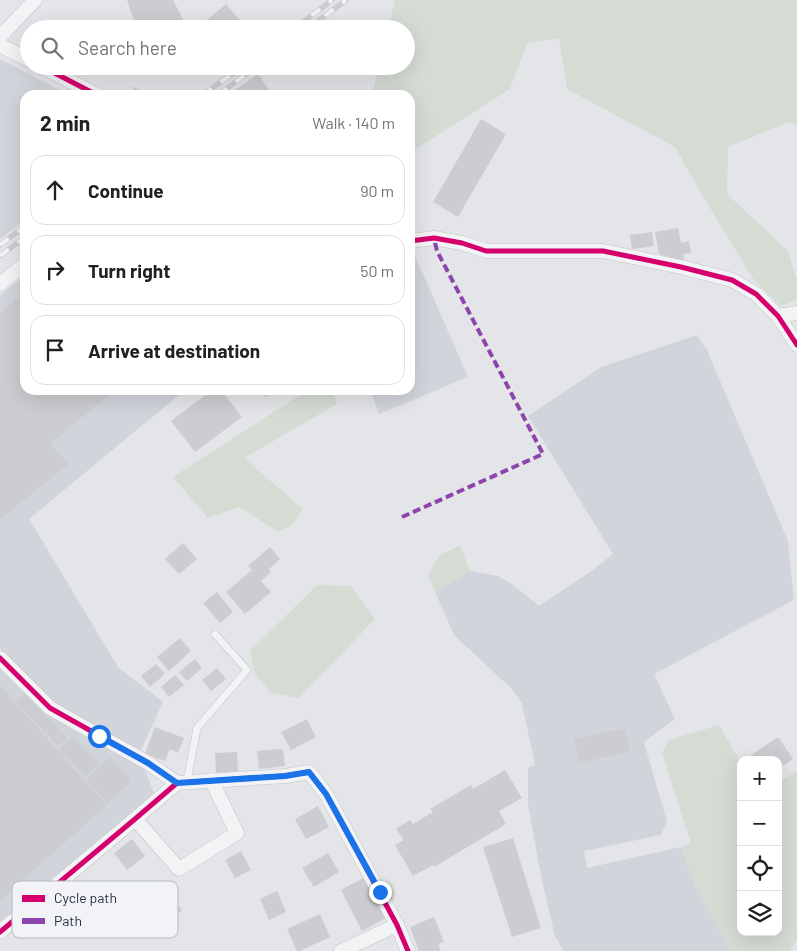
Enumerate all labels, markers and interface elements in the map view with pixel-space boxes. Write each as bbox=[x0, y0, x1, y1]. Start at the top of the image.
search box bbox=[20, 20, 415, 75]
icon: search bbox=[38, 34, 66, 62]
text: Search here bbox=[78, 36, 177, 59]
text: 2 min bbox=[40, 110, 90, 135]
text: Walk · 140 m bbox=[312, 113, 395, 132]
icon: ahead bbox=[41, 176, 69, 204]
text: Continue bbox=[88, 179, 164, 202]
text: 90 m bbox=[360, 181, 394, 200]
icon: right bbox=[41, 256, 69, 284]
text: Turn right bbox=[88, 259, 170, 282]
text: 50 m bbox=[360, 261, 394, 280]
icon: arrive bbox=[41, 336, 69, 364]
text: Arrive at destination bbox=[88, 339, 260, 362]
route start bbox=[88, 725, 111, 748]
map controls bbox=[737, 756, 782, 936]
button: + bbox=[737, 756, 782, 801]
button: − bbox=[737, 801, 782, 846]
button: locate bbox=[737, 846, 782, 891]
legend bbox=[12, 881, 178, 938]
route end bbox=[369, 881, 392, 904]
text: Cycle path bbox=[54, 889, 117, 906]
button: layers bbox=[737, 891, 782, 936]
text: Path bbox=[54, 912, 82, 929]

